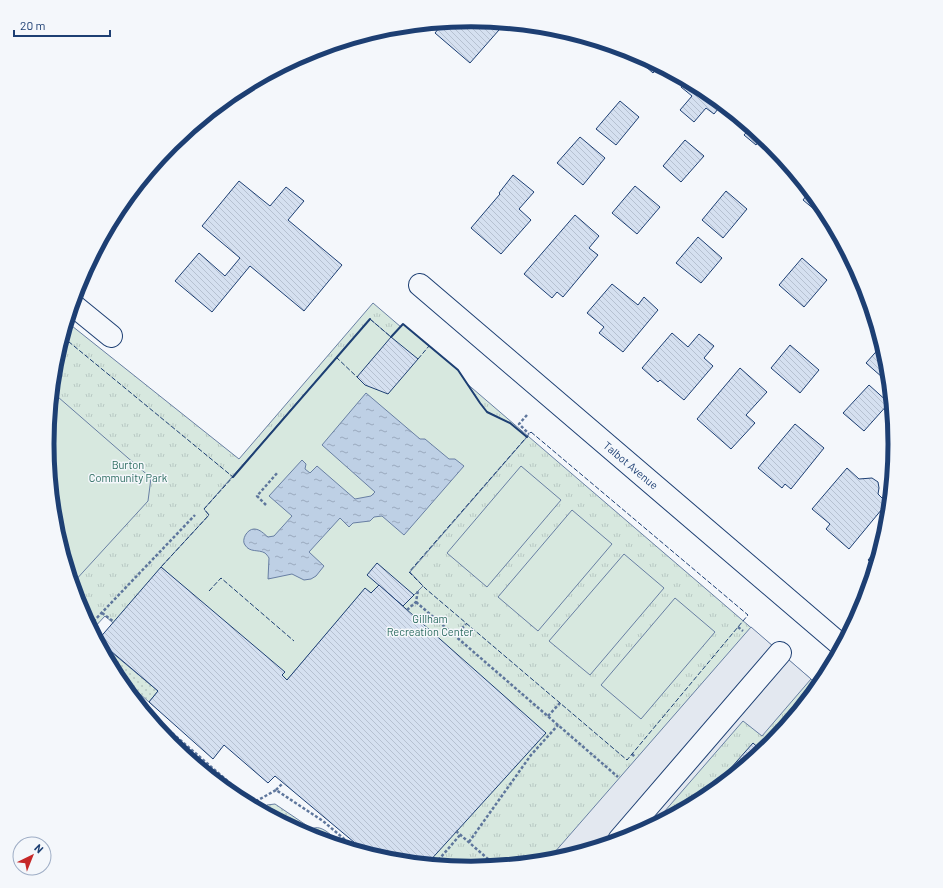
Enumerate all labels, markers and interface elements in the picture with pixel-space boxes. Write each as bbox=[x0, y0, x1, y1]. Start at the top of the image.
scale bar bbox=[14, 12, 110, 38]
text: 20 m bbox=[20, 18, 46, 32]
street label: Talbot Avenue bbox=[601, 438, 661, 492]
park label: Burton Community Park bbox=[89, 458, 168, 484]
park label: Gillham Recreation Center bbox=[387, 612, 473, 638]
north arrow bbox=[12, 836, 52, 876]
text: N bbox=[32, 841, 46, 856]

